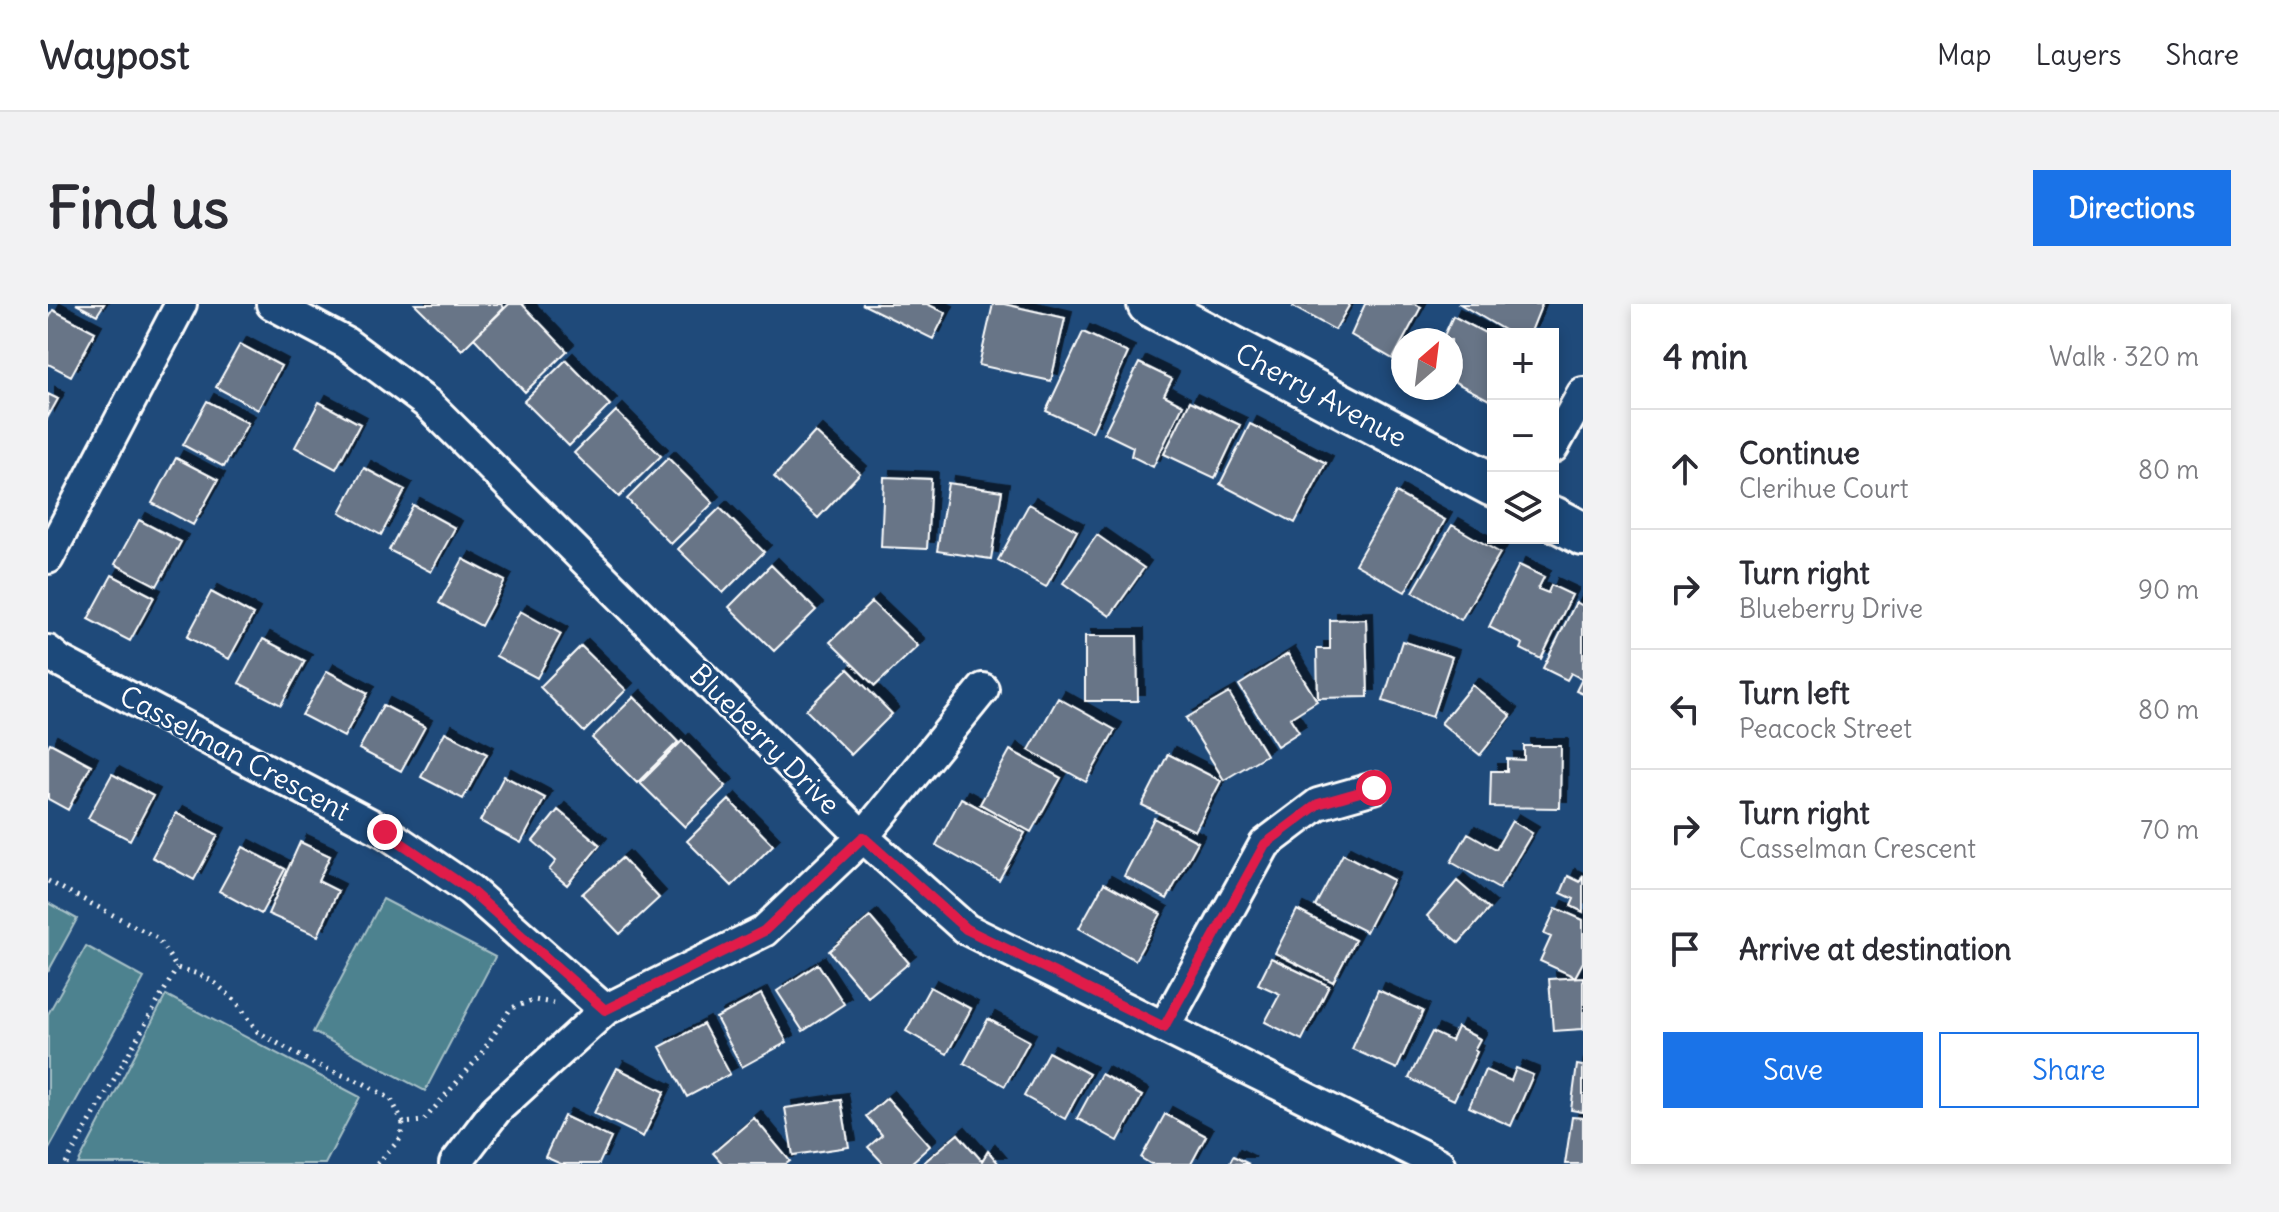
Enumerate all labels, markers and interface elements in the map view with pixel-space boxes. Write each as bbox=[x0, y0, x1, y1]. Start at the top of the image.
text: Waypost bbox=[40, 32, 190, 79]
text: Map bbox=[1937, 37, 1992, 73]
text: Layers bbox=[2036, 37, 2122, 73]
text: Share bbox=[2166, 37, 2239, 73]
button: Directions bbox=[2033, 170, 2231, 246]
text: Find us bbox=[48, 173, 229, 243]
north arrow bbox=[1391, 328, 1463, 400]
map controls bbox=[1487, 328, 1559, 544]
button: + bbox=[1487, 328, 1559, 400]
street label: Cherry Avenue bbox=[1229, 335, 1413, 455]
text: 4 min bbox=[1663, 335, 1748, 378]
text: Walk · 320 m bbox=[2049, 340, 2199, 373]
button: − bbox=[1487, 400, 1559, 472]
text: Continue bbox=[1739, 434, 1860, 472]
icon: ahead bbox=[1663, 447, 1707, 491]
text: 80 m bbox=[2138, 453, 2199, 486]
button: layers bbox=[1487, 472, 1559, 544]
text: Clerihue Court bbox=[1739, 472, 1909, 505]
text: Turn right bbox=[1739, 554, 1870, 592]
icon: right bbox=[1663, 567, 1707, 611]
text: 90 m bbox=[2138, 573, 2199, 606]
text: Blueberry Drive bbox=[1739, 592, 1923, 625]
street label: Blueberry Drive bbox=[682, 656, 848, 822]
text: Turn left bbox=[1739, 674, 1850, 712]
street label: Casselman Crescent bbox=[114, 677, 356, 829]
icon: left bbox=[1663, 687, 1707, 731]
text: 80 m bbox=[2138, 693, 2199, 726]
text: Peacock Street bbox=[1739, 712, 1912, 745]
route start bbox=[1356, 770, 1392, 806]
text: Turn right bbox=[1739, 794, 1870, 832]
icon: right bbox=[1663, 807, 1707, 851]
text: 70 m bbox=[2140, 813, 2199, 846]
route end bbox=[367, 814, 403, 850]
text: Casselman Crescent bbox=[1739, 832, 1976, 865]
icon: arrive bbox=[1663, 927, 1707, 971]
text: Arrive at destination bbox=[1739, 930, 2011, 968]
button: Save bbox=[1663, 1032, 1923, 1108]
button: Share bbox=[1939, 1032, 2199, 1108]

